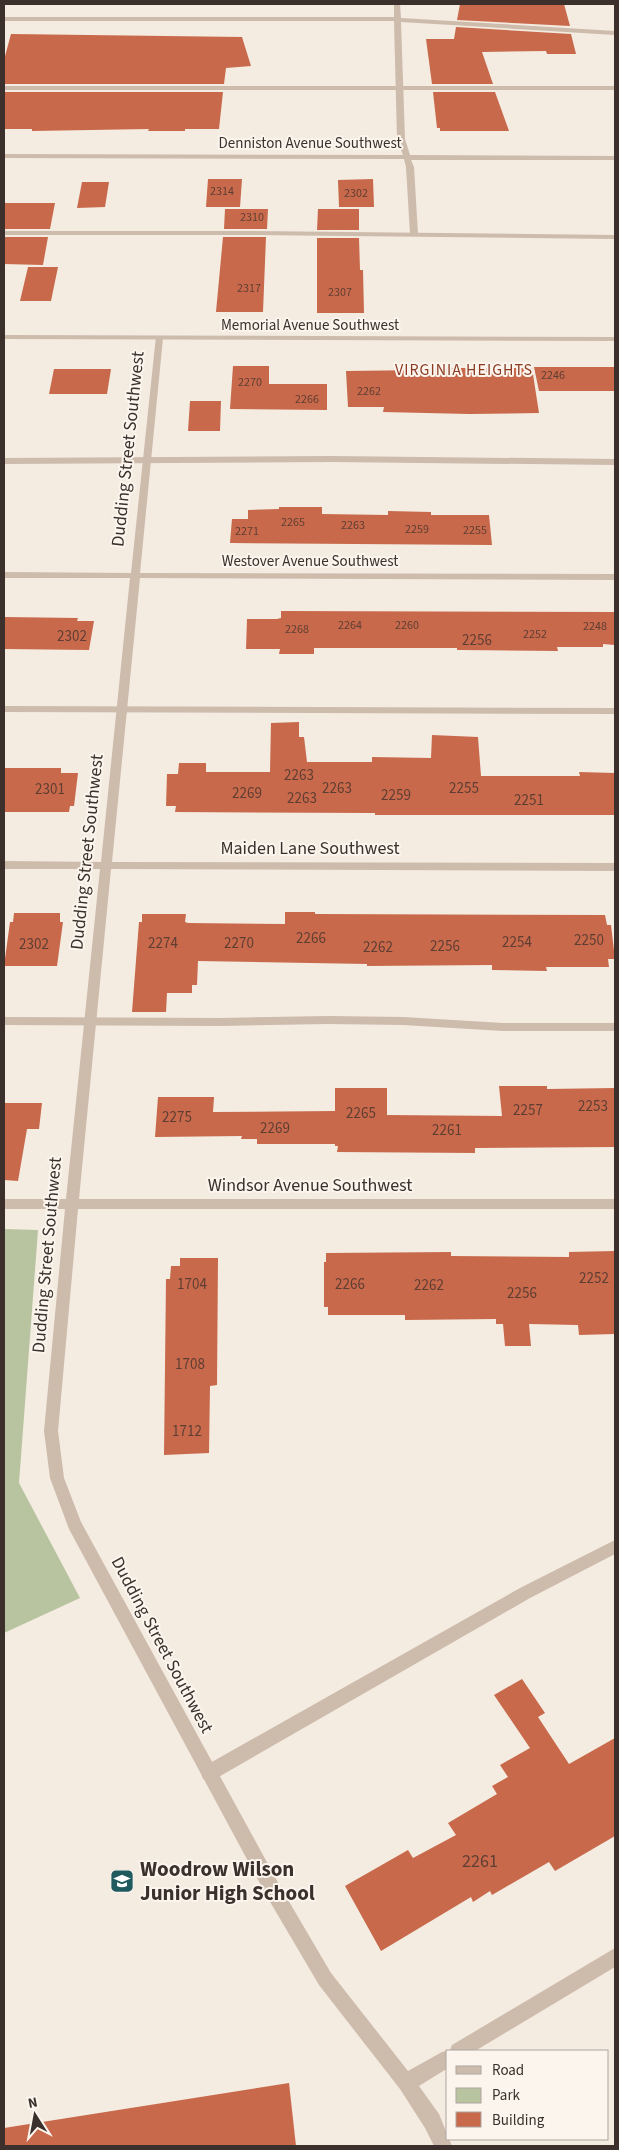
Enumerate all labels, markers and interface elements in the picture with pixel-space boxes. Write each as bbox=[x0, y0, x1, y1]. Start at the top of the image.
street label: Denniston Avenue Southwest bbox=[219, 133, 401, 154]
house number: 2314 bbox=[210, 183, 234, 200]
house number: 2302 bbox=[344, 185, 368, 202]
house number: 2310 bbox=[240, 209, 264, 226]
house number: 2317 bbox=[237, 280, 261, 297]
house number: 2307 bbox=[328, 284, 352, 301]
street label: Memorial Avenue Southwest bbox=[221, 315, 399, 336]
street label: Dudding Street Southwest bbox=[105, 350, 151, 548]
district label: VIRGINIA HEIGHTS bbox=[395, 359, 533, 381]
house number: 2246 bbox=[541, 367, 565, 384]
house number: 2270 bbox=[238, 374, 262, 391]
house number: 2262 bbox=[357, 383, 381, 400]
house number: 2266 bbox=[295, 391, 319, 408]
house number: 2265 bbox=[281, 514, 305, 531]
house number: 2263 bbox=[341, 517, 365, 534]
house number: 2259 bbox=[405, 521, 429, 538]
house number: 2255 bbox=[463, 522, 487, 539]
house number: 2271 bbox=[235, 523, 259, 540]
street label: Westover Avenue Southwest bbox=[222, 551, 398, 572]
house number: 2264 bbox=[338, 617, 362, 634]
house number: 2260 bbox=[395, 617, 419, 634]
house number: 2248 bbox=[583, 618, 607, 635]
house number: 2268 bbox=[285, 621, 309, 638]
house number: 2302 bbox=[57, 626, 87, 647]
house number: 2252 bbox=[523, 626, 547, 643]
house number: 2256 bbox=[462, 630, 492, 651]
street label: Dudding Street Southwest bbox=[64, 753, 110, 951]
house number: 2263 bbox=[284, 765, 314, 786]
house number: 2263 bbox=[322, 778, 352, 799]
house number: 2255 bbox=[449, 778, 479, 799]
house number: 2301 bbox=[35, 779, 65, 800]
house number: 2269 bbox=[232, 783, 262, 804]
house number: 2259 bbox=[381, 785, 411, 806]
house number: 2263 bbox=[287, 788, 317, 809]
house number: 2251 bbox=[514, 790, 544, 811]
street label: Maiden Lane Southwest bbox=[220, 836, 400, 861]
house number: 2266 bbox=[296, 928, 326, 949]
house number: 2250 bbox=[574, 930, 604, 951]
house number: 2254 bbox=[502, 932, 532, 953]
house number: 2274 bbox=[148, 933, 178, 954]
house number: 2270 bbox=[224, 933, 254, 954]
house number: 2302 bbox=[19, 934, 49, 955]
house number: 2256 bbox=[430, 936, 460, 957]
house number: 2262 bbox=[363, 937, 393, 958]
house number: 2253 bbox=[578, 1096, 608, 1117]
house number: 2257 bbox=[513, 1100, 543, 1121]
house number: 2265 bbox=[346, 1103, 376, 1124]
house number: 2275 bbox=[162, 1107, 192, 1128]
house number: 2269 bbox=[260, 1118, 290, 1139]
house number: 2261 bbox=[432, 1120, 462, 1141]
street label: Dudding Street Southwest bbox=[26, 1156, 68, 1354]
street label: Windsor Avenue Southwest bbox=[208, 1173, 412, 1198]
house number: 2252 bbox=[579, 1268, 609, 1289]
house number: 1704 bbox=[177, 1274, 207, 1295]
house number: 2266 bbox=[335, 1274, 365, 1295]
house number: 2262 bbox=[414, 1275, 444, 1296]
house number: 2256 bbox=[507, 1283, 537, 1304]
house number: 1708 bbox=[175, 1354, 205, 1375]
house number: 1712 bbox=[172, 1421, 202, 1442]
street label: Dudding Street Southwest bbox=[105, 1552, 219, 1738]
house number: 2261 bbox=[462, 1849, 498, 1874]
place label: Woodrow Wilson Junior High School bbox=[140, 1854, 315, 1908]
school or university icon: Woodrow Wilson Junior High School bbox=[109, 1868, 135, 1894]
legend bbox=[446, 2050, 609, 2140]
text: Road bbox=[492, 2060, 524, 2081]
text: Park bbox=[492, 2085, 521, 2106]
north arrow bbox=[10, 2090, 60, 2140]
text: N bbox=[26, 2093, 39, 2114]
text: Building bbox=[492, 2110, 545, 2131]

